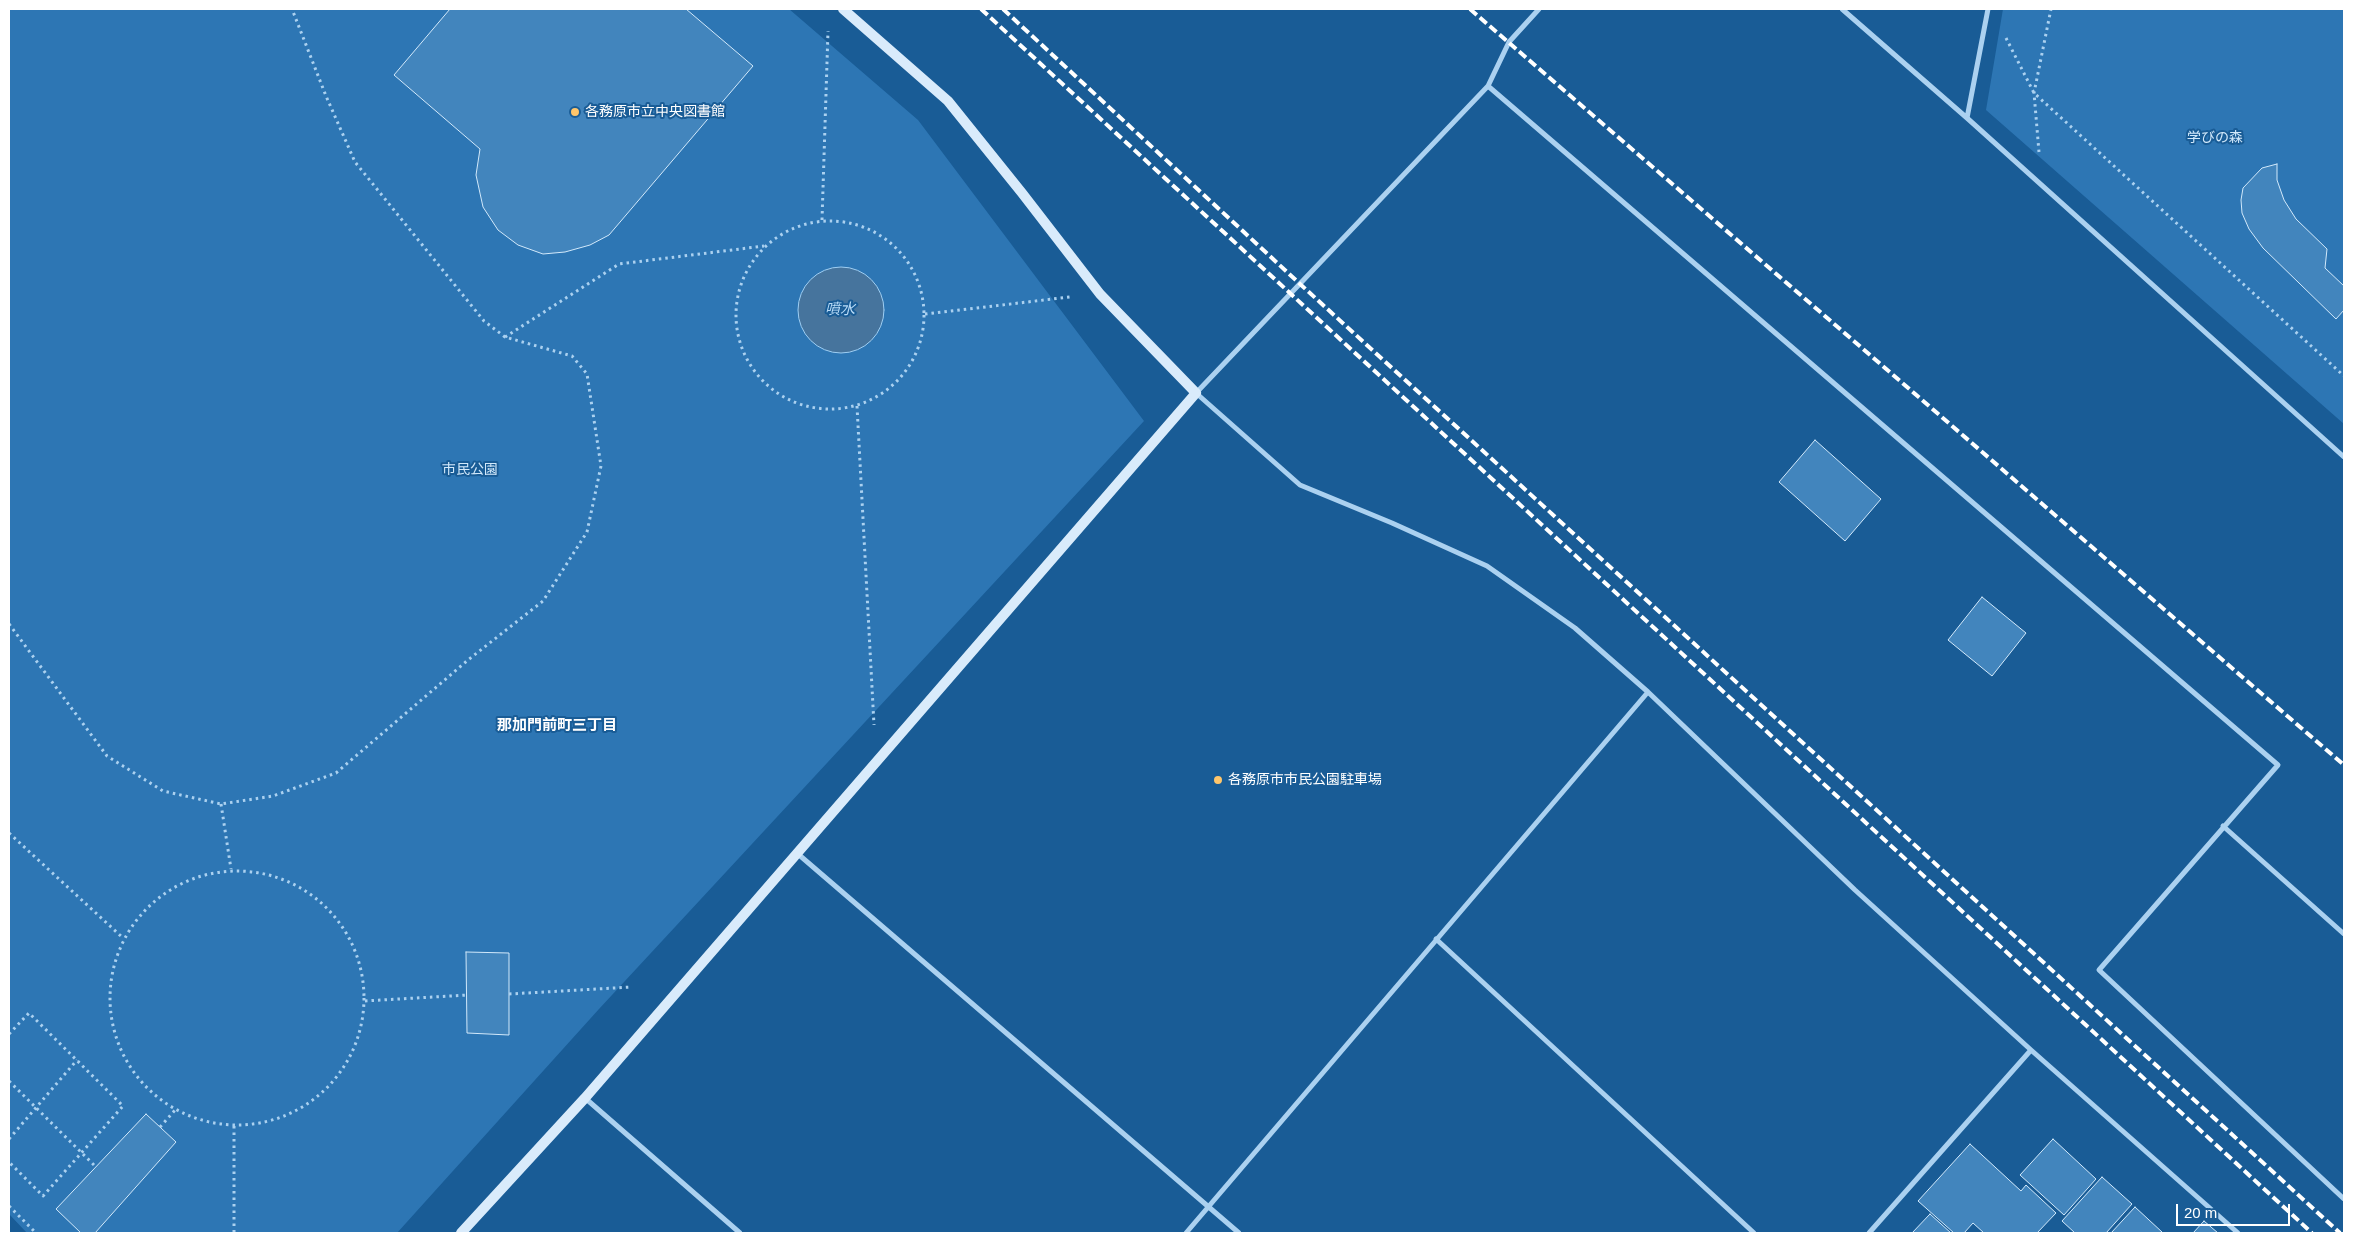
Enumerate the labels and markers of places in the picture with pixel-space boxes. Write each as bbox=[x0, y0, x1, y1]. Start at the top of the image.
place label: 各務原市立中央図書館 bbox=[585, 104, 725, 120]
marker: 各務原市立中央図書館 bbox=[569, 106, 581, 118]
place label: 各務原市市民公園駐車場 bbox=[1228, 772, 1382, 788]
marker: 各務原市市民公園駐車場 bbox=[1212, 774, 1224, 786]

